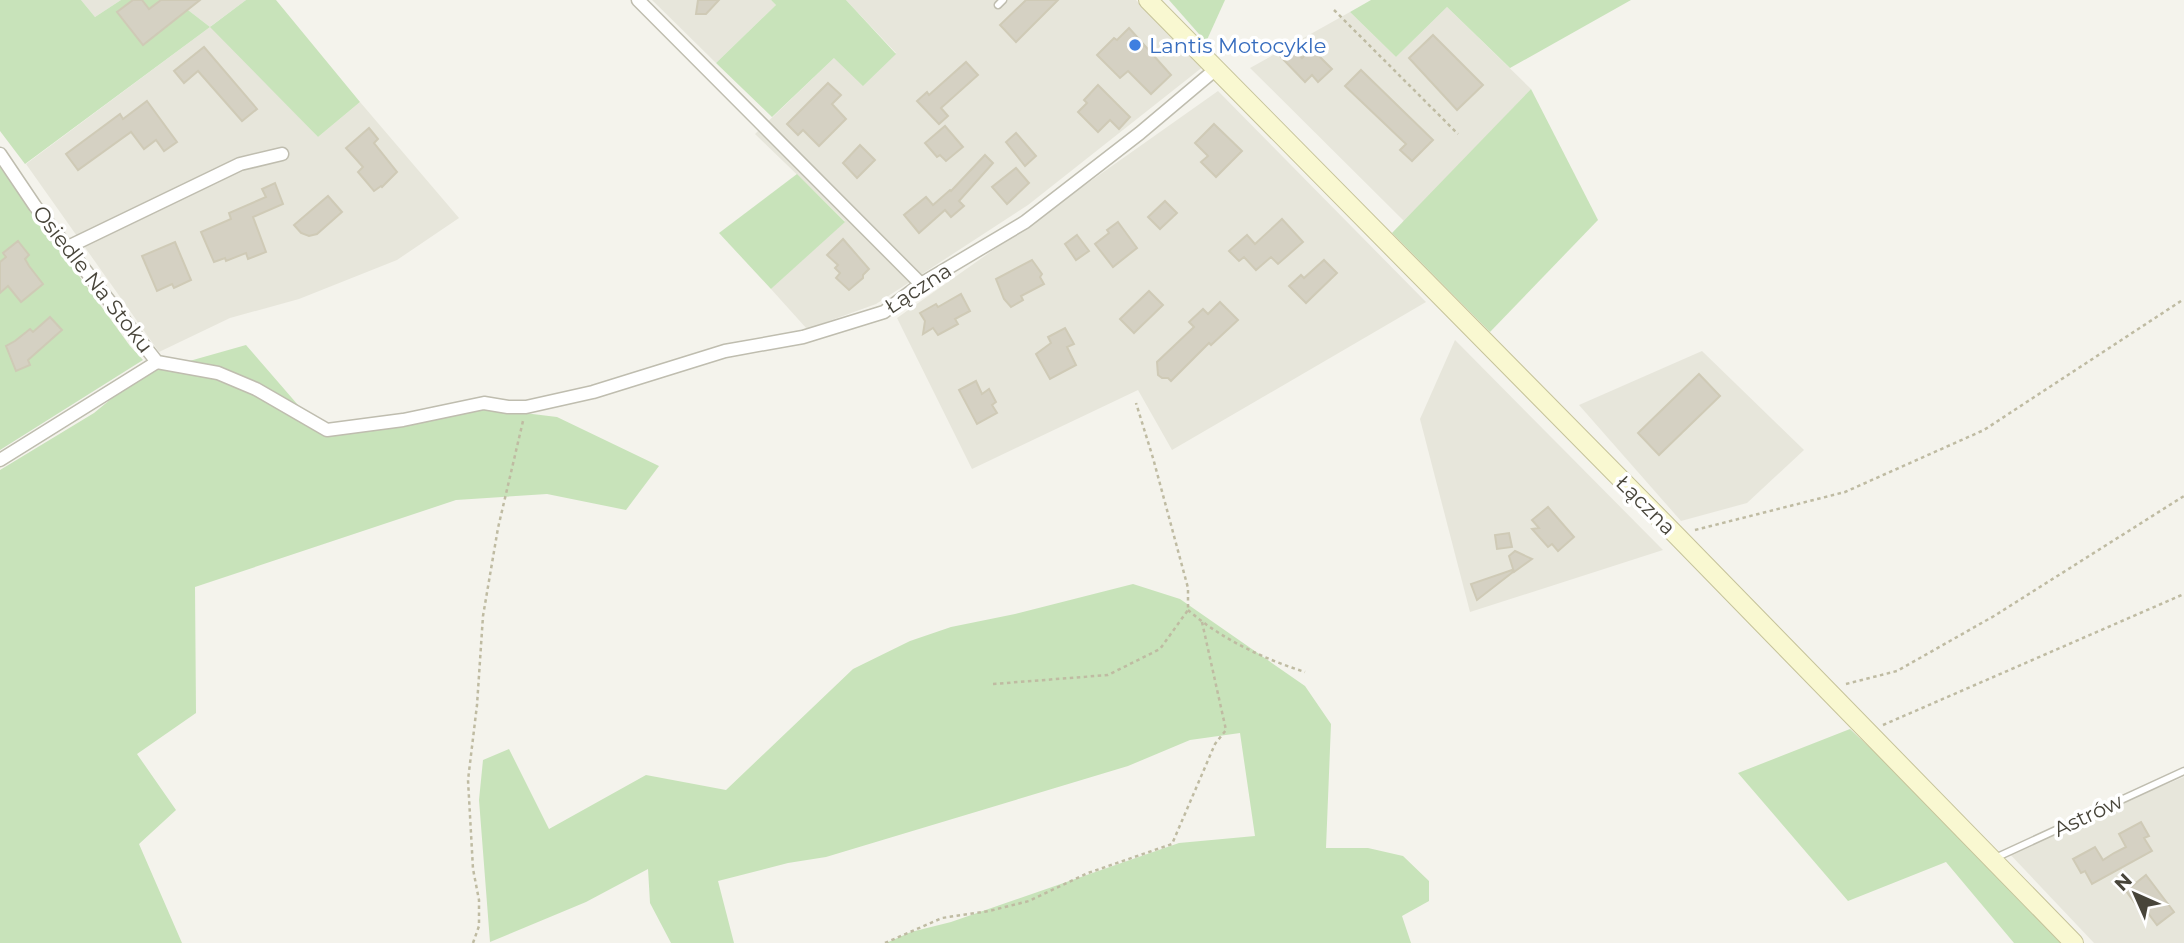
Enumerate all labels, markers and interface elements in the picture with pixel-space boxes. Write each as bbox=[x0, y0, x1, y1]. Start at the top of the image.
place label: Lantis Motocykle bbox=[1149, 33, 1326, 58]
marker: Lantis Motocykle bbox=[1127, 37, 1143, 53]
street label: Osiedle Na Stoku bbox=[28, 200, 158, 358]
street label: Łączna bbox=[880, 257, 956, 319]
street label: Łączna bbox=[1611, 470, 1681, 540]
street label: Astrów bbox=[2050, 788, 2127, 842]
north arrow bbox=[2100, 859, 2170, 929]
text: N bbox=[2110, 869, 2137, 896]

